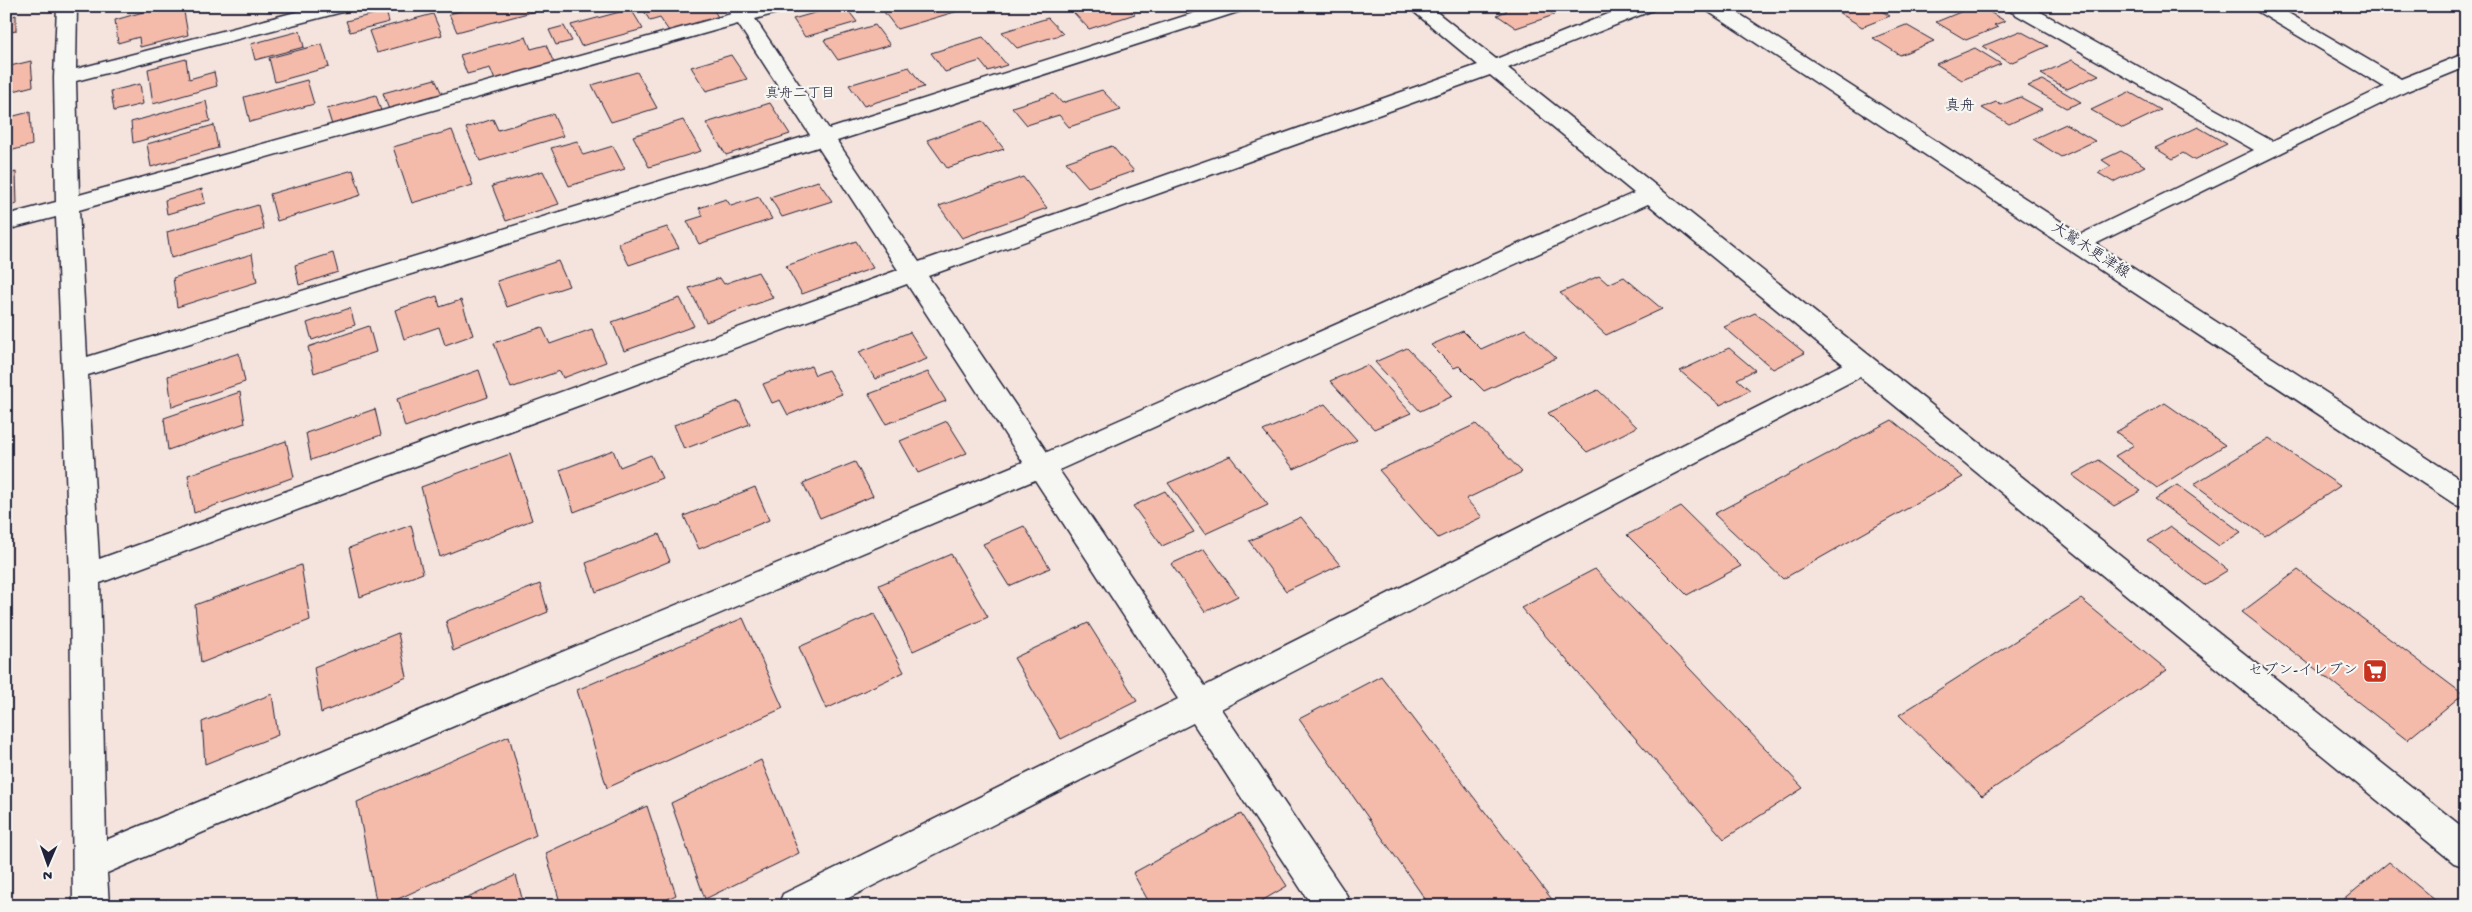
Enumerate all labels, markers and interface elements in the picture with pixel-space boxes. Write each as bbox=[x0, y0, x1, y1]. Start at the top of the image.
district label: 真舟二丁目 bbox=[765, 86, 835, 103]
district label: 真舟 bbox=[1945, 97, 1975, 116]
street label: 大鷲木更津線 bbox=[2047, 218, 2133, 283]
supermarket icon: セブン-イレブン bbox=[2362, 658, 2388, 684]
place label: セブン-イレブン bbox=[2248, 662, 2358, 680]
north arrow bbox=[22, 840, 72, 890]
text: N bbox=[43, 866, 52, 883]

